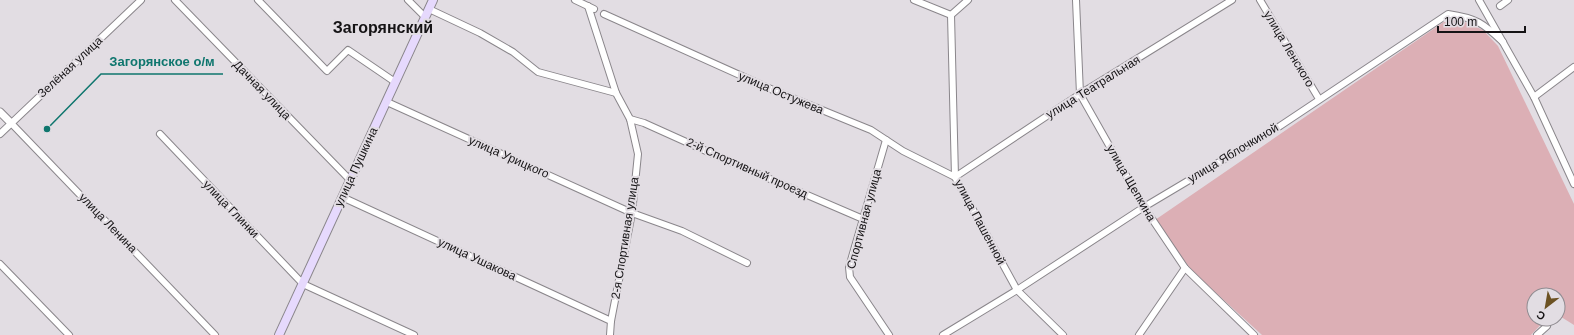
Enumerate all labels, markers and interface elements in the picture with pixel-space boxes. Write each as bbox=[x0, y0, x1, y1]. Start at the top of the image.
street label: улица Ленского bbox=[1261, 8, 1317, 90]
scale bar bbox=[1438, 8, 1525, 34]
text: 100 m bbox=[1444, 15, 1477, 29]
district label: Загорянский bbox=[333, 19, 433, 36]
street label: Зелёная улица bbox=[35, 33, 105, 101]
callout: Загорянское о/м bbox=[101, 49, 223, 74]
street label: улица Театральная bbox=[1044, 52, 1142, 122]
text: Загорянское о/м bbox=[109, 54, 215, 69]
street label: Дачная улица bbox=[230, 57, 294, 123]
street label: улица Остужева bbox=[736, 69, 826, 117]
street label: улица Яблочкиной bbox=[1185, 120, 1281, 186]
street label: улица Пушкина bbox=[332, 125, 381, 209]
street label: улица Урицкого bbox=[467, 133, 552, 181]
street label: 2-й Спортивный проезд bbox=[684, 135, 810, 201]
street label: улица Щепкина bbox=[1103, 142, 1159, 224]
street label: Спортивная улица bbox=[844, 167, 884, 271]
street label: 2-я Спортивная улица bbox=[608, 176, 642, 300]
street label: улица Глинки bbox=[200, 177, 262, 241]
street label: улица Пашенной bbox=[952, 177, 1008, 267]
street label: улица Ленина bbox=[76, 190, 140, 256]
street label: улица Ушакова bbox=[436, 235, 519, 283]
north arrow bbox=[1526, 287, 1566, 327]
text: С bbox=[1534, 308, 1547, 323]

